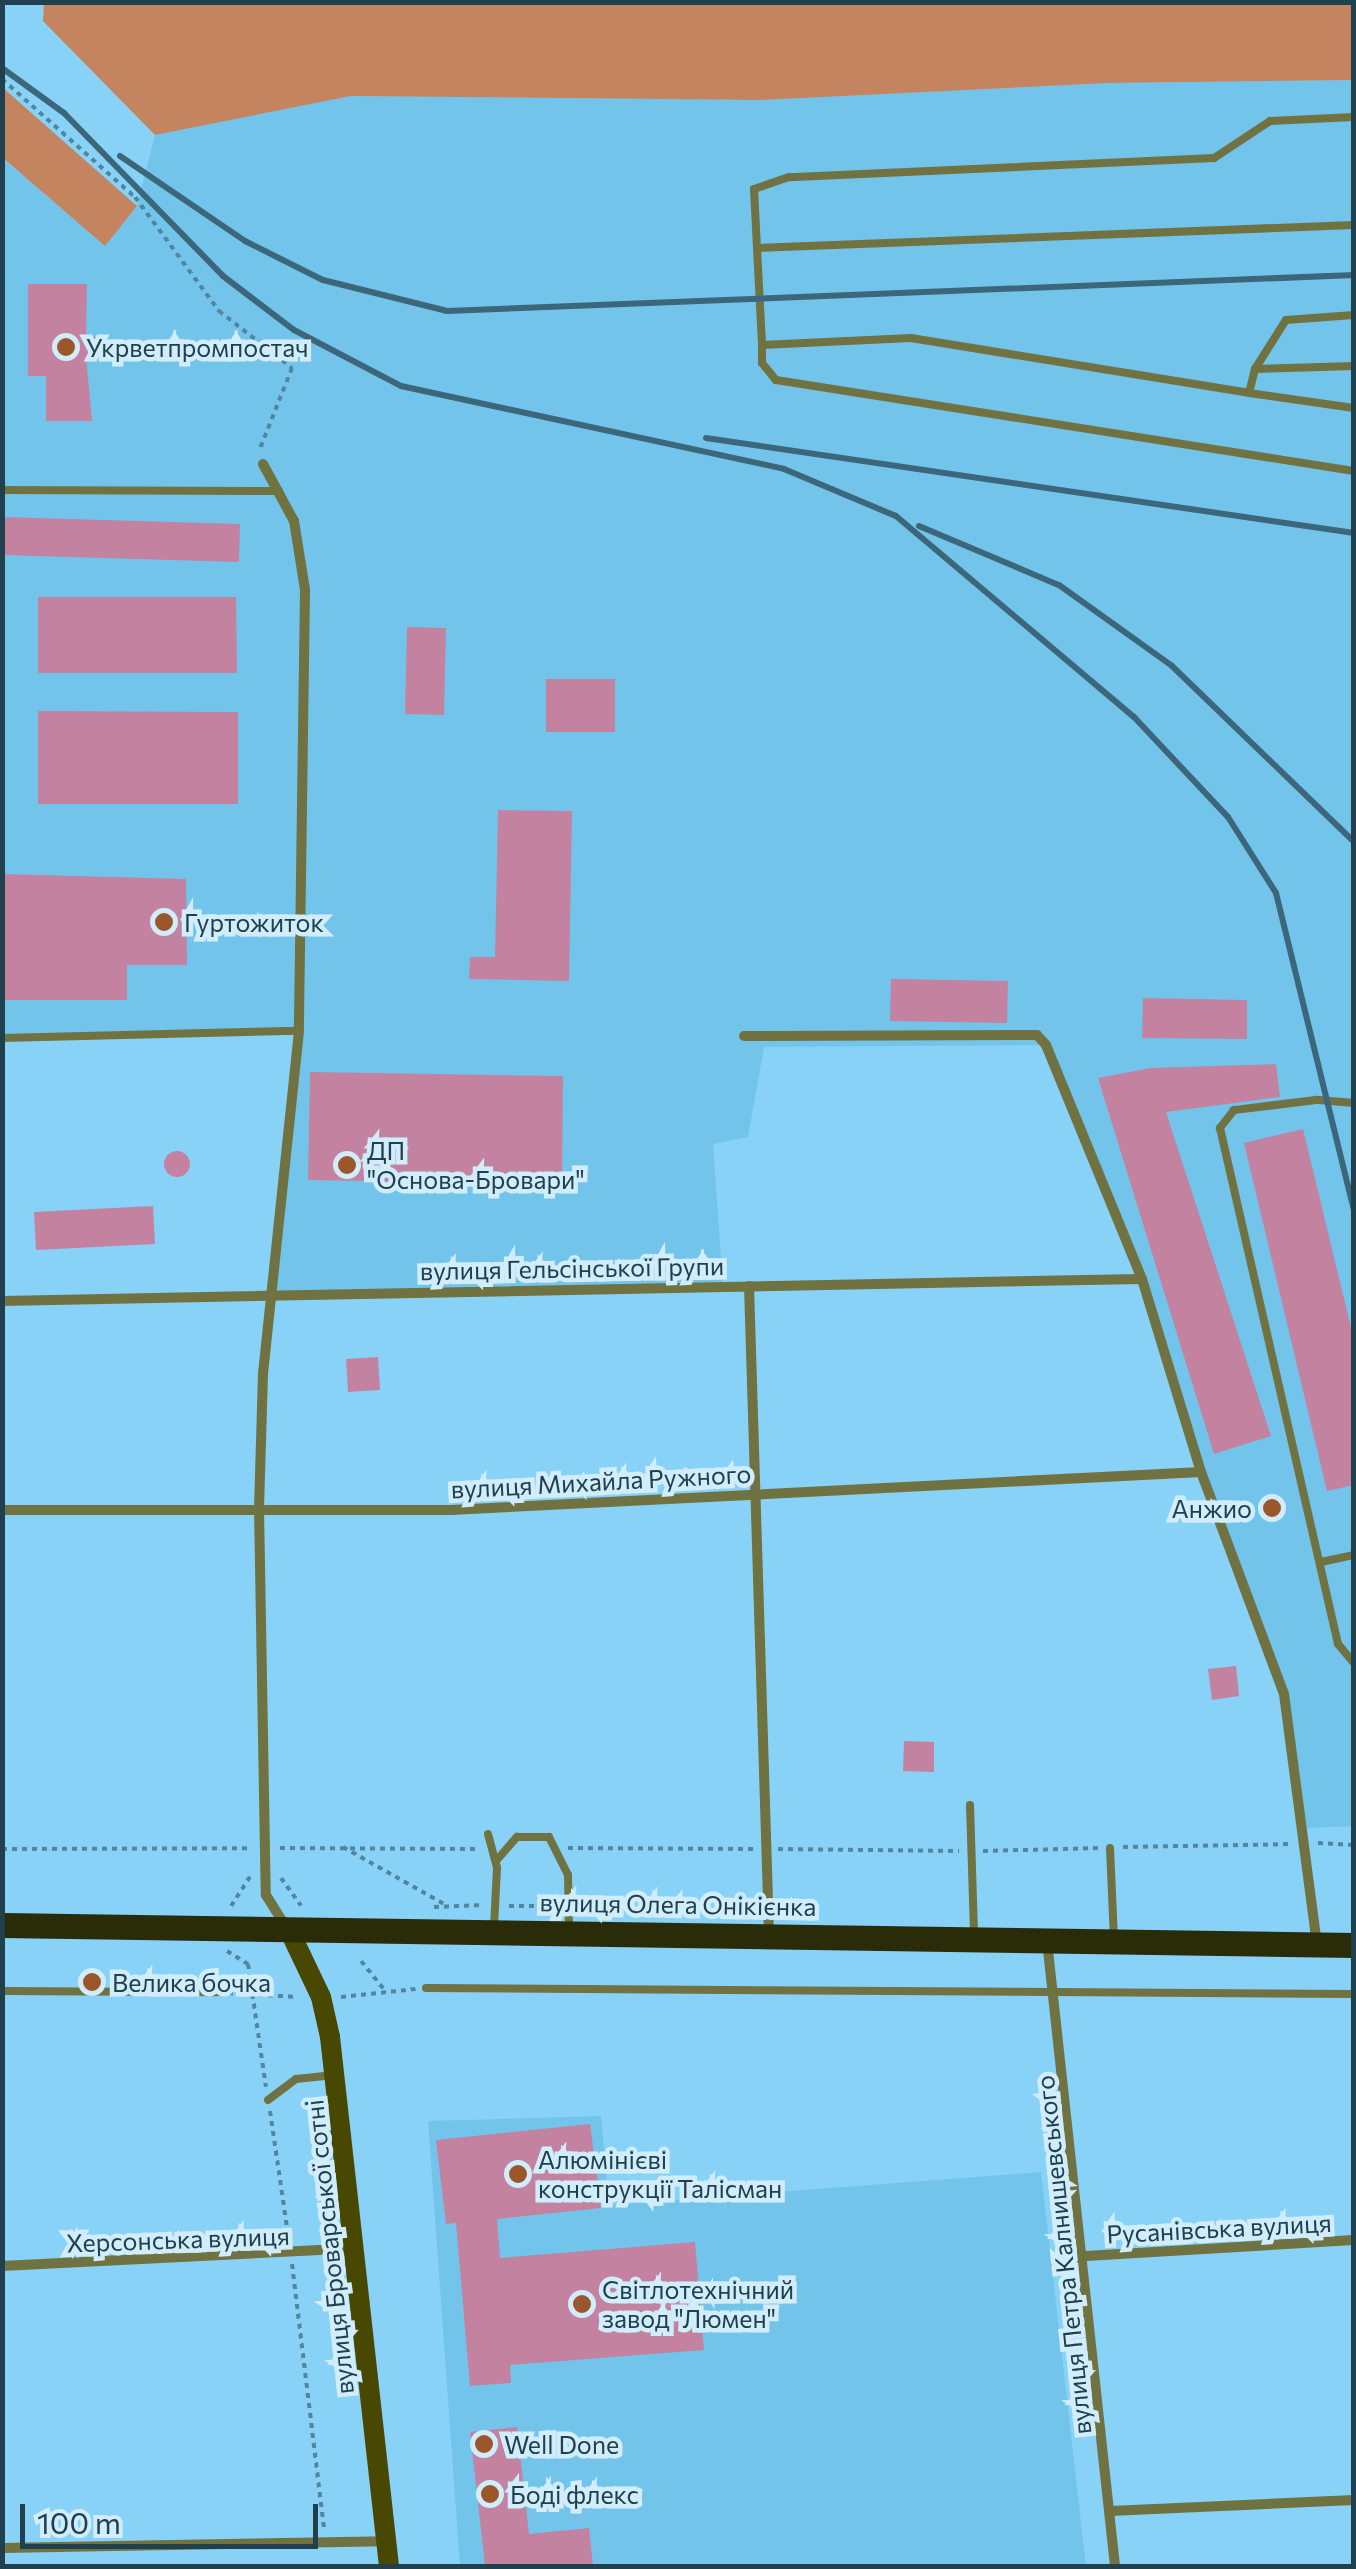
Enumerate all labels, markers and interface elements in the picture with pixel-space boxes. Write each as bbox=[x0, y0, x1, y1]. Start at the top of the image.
place label: Укрветпромпостач bbox=[86, 332, 309, 362]
marker: Укрветпромпостач bbox=[55, 336, 77, 358]
place label: Гуртожиток bbox=[184, 907, 324, 937]
marker: Гуртожиток bbox=[153, 911, 175, 933]
place label: ДП "Основа-Бровари" bbox=[367, 1136, 585, 1195]
marker: ДП "Основа-Бровари" bbox=[336, 1154, 358, 1176]
street label: вулиця Гельсінської Групи bbox=[420, 1250, 724, 1286]
street label: вулиця Михайла Ружного bbox=[450, 1458, 752, 1504]
place label: Анжио bbox=[1171, 1493, 1252, 1523]
marker: Анжио bbox=[1261, 1497, 1283, 1519]
street label: вулиця Олега Онікієнка bbox=[539, 1887, 817, 1921]
place label: Велика бочка bbox=[112, 1967, 271, 1997]
marker: Велика бочка bbox=[81, 1971, 103, 1993]
street label: вулиця Петра Калнишевського bbox=[1029, 2074, 1097, 2436]
street label: вулиця Броварської сотні bbox=[299, 2098, 359, 2396]
place label: Алюмінієві конструкції Талісман bbox=[538, 2145, 782, 2204]
marker: Алюмінієві конструкції Талісман bbox=[507, 2163, 529, 2185]
street label: Русанівська вулиця bbox=[1106, 2207, 1332, 2249]
street label: Херсонська вулиця bbox=[66, 2220, 290, 2258]
place label: Світлотехнічний завод "Люмен" bbox=[602, 2275, 794, 2334]
marker: Світлотехнічний завод "Люмен" bbox=[571, 2293, 593, 2315]
place label: Well Done bbox=[504, 2429, 619, 2459]
marker: Well Done bbox=[473, 2433, 495, 2455]
place label: Боді флекс bbox=[510, 2479, 639, 2509]
marker: Боді флекс bbox=[479, 2483, 501, 2505]
scale bar bbox=[25, 2484, 322, 2546]
text: 100 m bbox=[37, 2503, 121, 2540]

